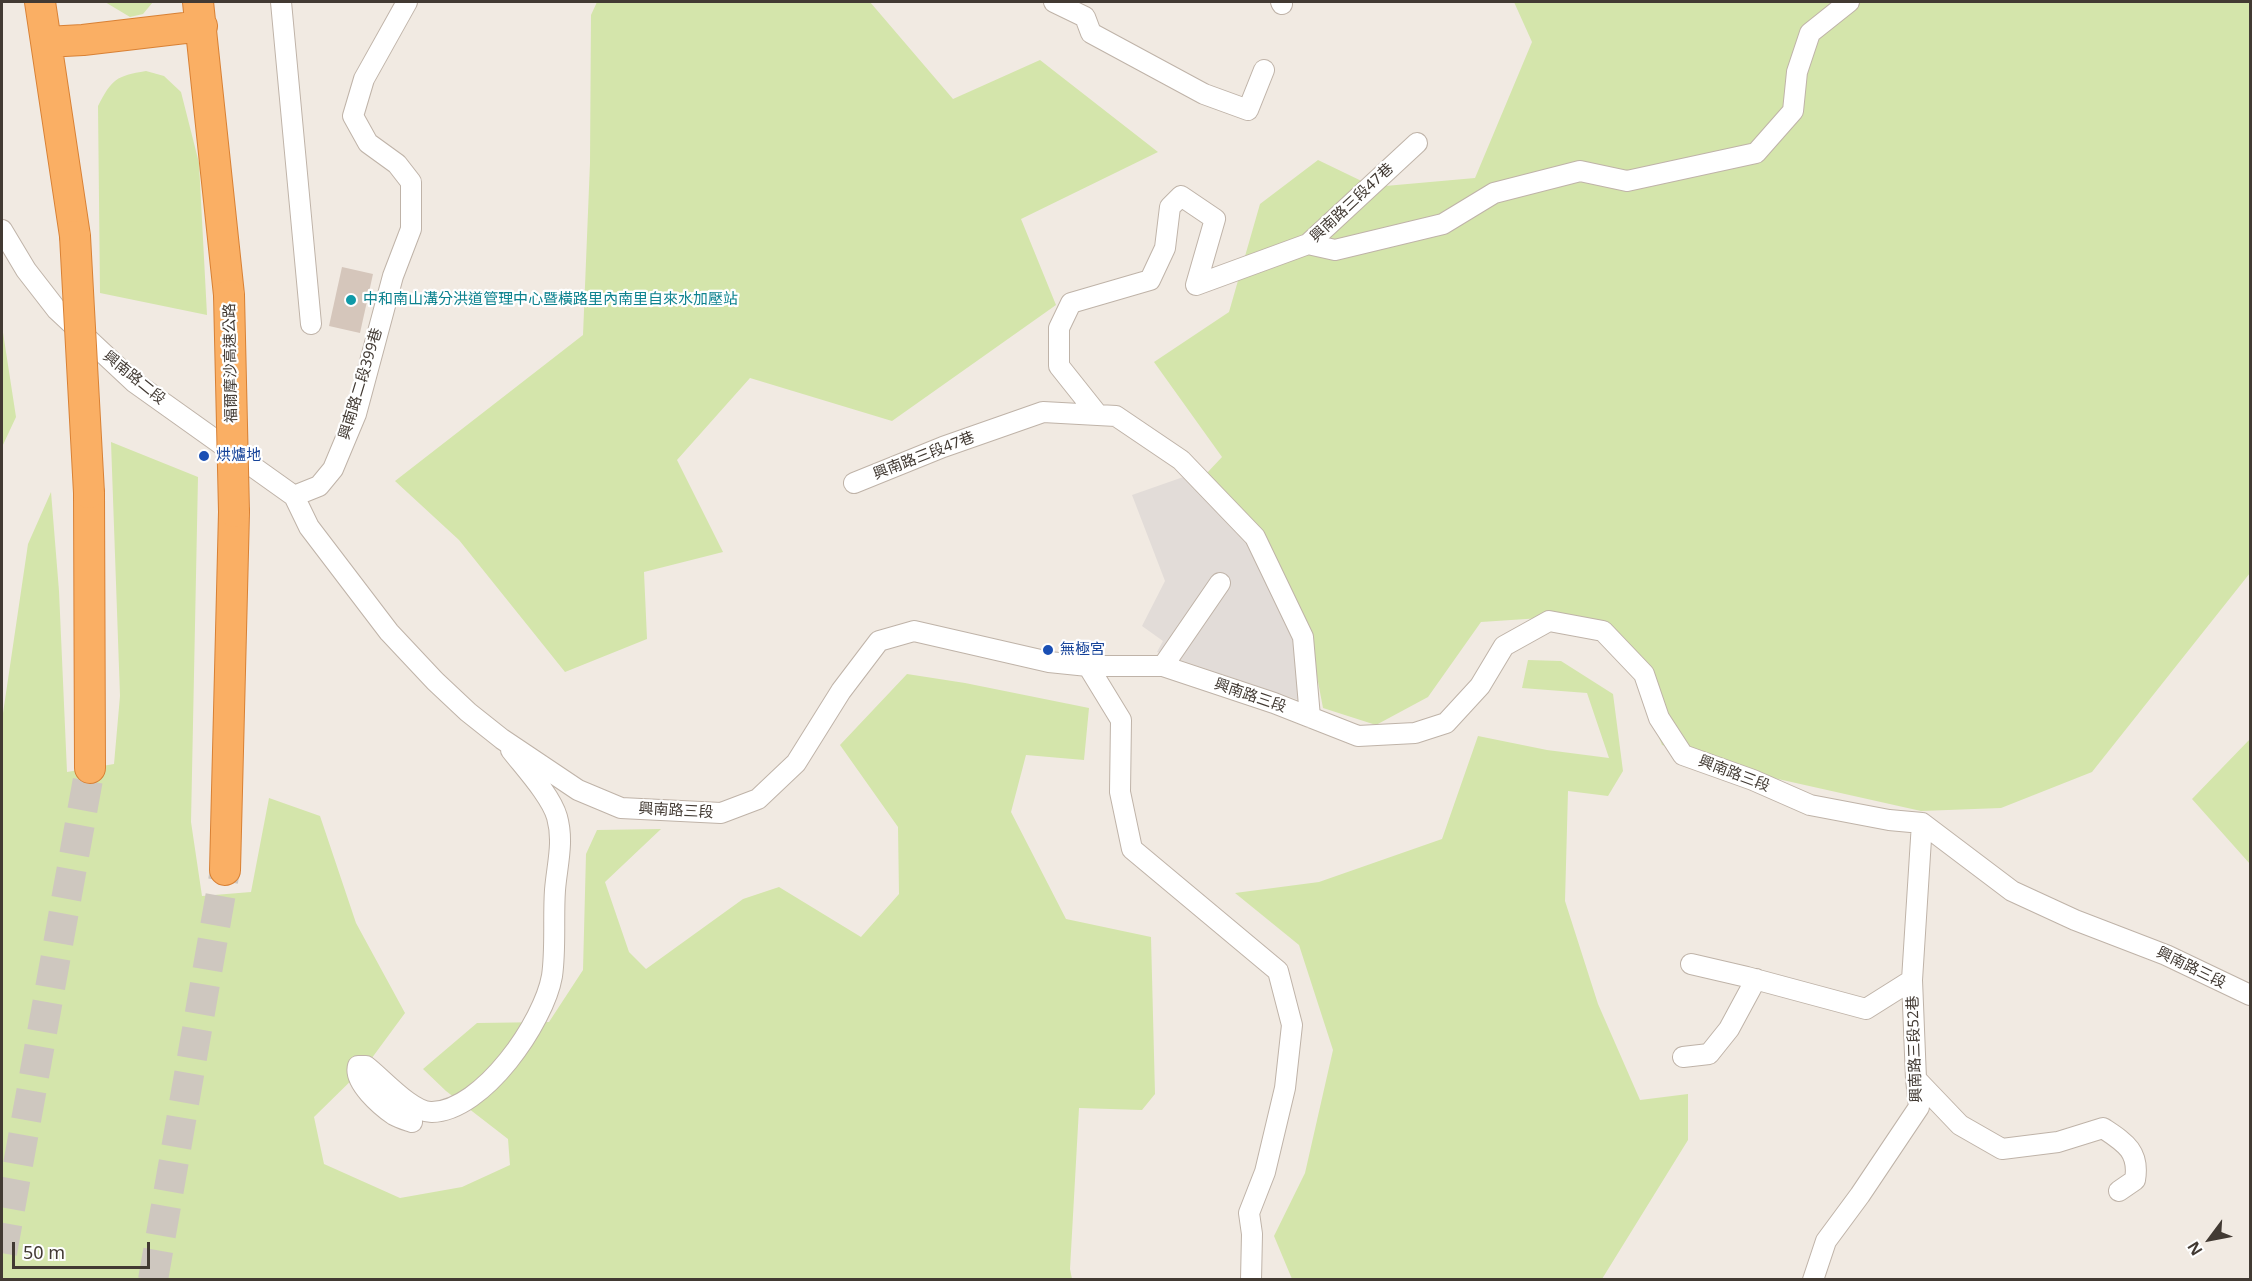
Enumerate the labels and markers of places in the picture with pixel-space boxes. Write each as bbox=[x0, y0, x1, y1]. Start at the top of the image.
place label: 中和南山溝分洪道管理中心暨橫路里內南里自來水加壓站 bbox=[363, 291, 738, 309]
marker: 中和南山溝分洪道管理中心暨橫路里內南里自來水加壓站 bbox=[344, 293, 358, 307]
place label: 烘爐地 bbox=[216, 447, 261, 465]
marker: 烘爐地 bbox=[197, 449, 211, 463]
place label: 無極宮 bbox=[1060, 641, 1105, 659]
marker: 無極宮 bbox=[1041, 643, 1055, 657]

